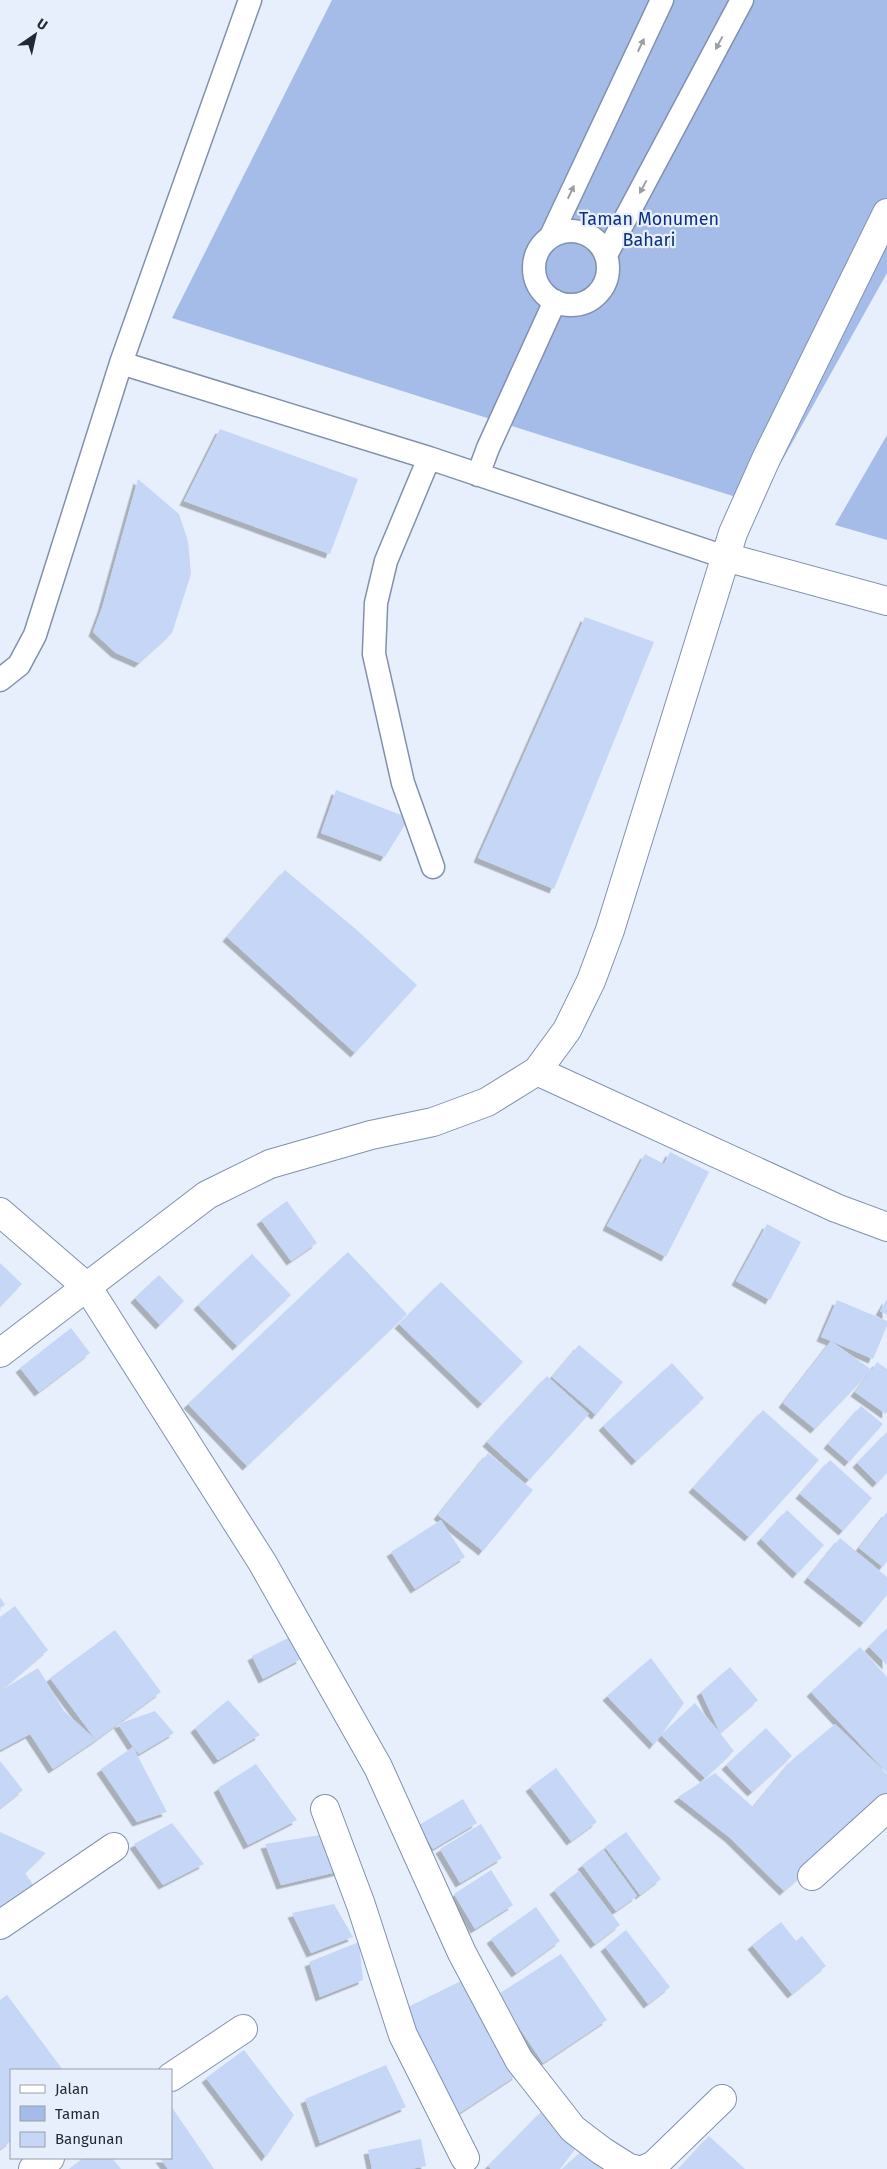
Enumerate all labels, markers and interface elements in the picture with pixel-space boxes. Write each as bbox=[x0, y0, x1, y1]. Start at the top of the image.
north arrow bbox=[10, 10, 60, 60]
text: U bbox=[33, 15, 51, 34]
one-way arrow bbox=[715, 36, 723, 50]
one-way arrow bbox=[637, 38, 645, 52]
one-way arrow bbox=[638, 180, 647, 193]
one-way arrow bbox=[568, 185, 576, 199]
park label: Taman Monumen Bahari bbox=[579, 208, 719, 251]
legend bbox=[10, 2069, 172, 2159]
text: Jalan bbox=[55, 2080, 89, 2098]
text: Taman bbox=[55, 2105, 100, 2123]
text: Bangunan bbox=[55, 2130, 123, 2148]

